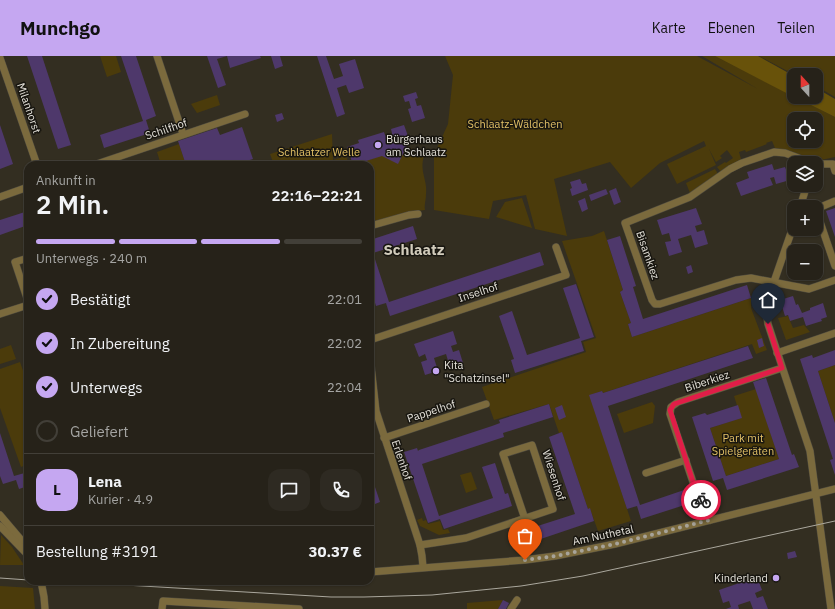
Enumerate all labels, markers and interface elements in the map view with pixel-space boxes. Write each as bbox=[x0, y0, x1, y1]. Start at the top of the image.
text: Munchgo bbox=[20, 16, 100, 40]
text: Karte bbox=[652, 19, 686, 37]
text: Ebenen bbox=[708, 19, 755, 37]
text: Teilen bbox=[777, 19, 815, 37]
north arrow bbox=[787, 68, 823, 104]
map controls bbox=[787, 68, 823, 280]
street label: Milanhorst bbox=[14, 81, 44, 135]
button: locate bbox=[787, 112, 823, 148]
street label: Schilfhof bbox=[143, 115, 189, 143]
park label: Schlaatz-Wäldchen bbox=[468, 117, 562, 131]
place label: Bürgerhaus am Schlaatz bbox=[386, 132, 446, 159]
marker: Bürgerhaus am Schlaatz bbox=[373, 140, 383, 150]
park label: Schlaatzer Welle bbox=[278, 145, 360, 159]
button: layers bbox=[787, 156, 823, 192]
text: Ankunft in bbox=[36, 172, 96, 189]
text: 22:16–22:21 bbox=[272, 186, 362, 205]
text: 2 Min. bbox=[36, 187, 109, 221]
button: + bbox=[787, 200, 823, 236]
street label: Bisamkiez bbox=[633, 229, 663, 281]
district label: Schlaatz bbox=[383, 240, 445, 259]
button: − bbox=[787, 244, 823, 280]
text: Unterwegs · 240 m bbox=[36, 250, 147, 267]
street label: Inselhof bbox=[456, 279, 500, 305]
pin bbox=[751, 283, 785, 324]
icon: check bbox=[36, 288, 58, 310]
icon: home bbox=[757, 289, 779, 311]
text: Bestätigt bbox=[70, 290, 131, 309]
text: 22:01 bbox=[327, 291, 362, 308]
icon: check bbox=[36, 332, 58, 354]
text: In Zubereitung bbox=[70, 334, 170, 353]
text: 22:02 bbox=[327, 335, 362, 352]
place label: Kita "Schatzinsel" bbox=[444, 358, 510, 385]
marker: Kita "Schatzinsel" bbox=[431, 366, 441, 376]
street label: Biberkiez bbox=[683, 367, 731, 395]
icon: check bbox=[36, 376, 58, 398]
text: Unterwegs bbox=[70, 378, 143, 397]
text: 22:04 bbox=[327, 379, 362, 396]
street label: Pappelhof bbox=[405, 396, 457, 425]
text: Geliefert bbox=[70, 422, 129, 441]
park label: Park mit Spielgeräten bbox=[712, 431, 774, 458]
street label: Erlenhof bbox=[389, 438, 416, 482]
street label: Wiesenhof bbox=[539, 448, 569, 502]
button: chat bbox=[268, 469, 310, 511]
button: phone bbox=[320, 469, 362, 511]
text: Lena bbox=[88, 472, 122, 491]
text: L bbox=[53, 480, 61, 499]
courier bbox=[681, 480, 721, 520]
icon: bike bbox=[690, 489, 712, 511]
text: Kurier · 4.9 bbox=[88, 491, 153, 508]
pin bbox=[508, 519, 542, 560]
street label: Am Nuthetal bbox=[571, 522, 635, 548]
icon: bag bbox=[514, 525, 536, 547]
text: Bestellung #3191 bbox=[36, 542, 158, 561]
text: 30.37 € bbox=[308, 542, 362, 561]
place label: Kinderland bbox=[714, 571, 768, 585]
marker: Kinderland bbox=[771, 573, 781, 583]

